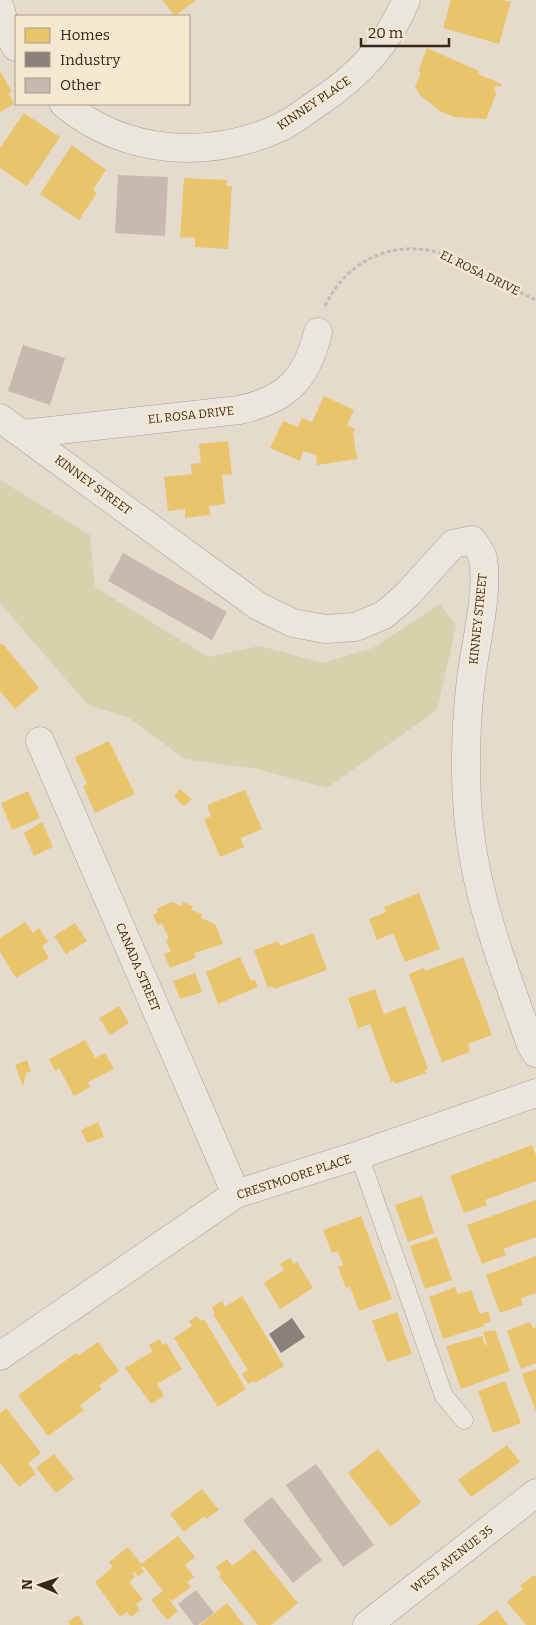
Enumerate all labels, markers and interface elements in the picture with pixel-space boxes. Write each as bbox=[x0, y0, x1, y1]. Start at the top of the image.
legend bbox=[15, 15, 190, 105]
scale bar bbox=[361, 15, 448, 47]
text: 20 m bbox=[368, 24, 404, 42]
text: Homes bbox=[60, 26, 110, 44]
text: Industry bbox=[60, 51, 120, 69]
street label: KINNEY PLACE bbox=[275, 73, 353, 133]
text: Other bbox=[60, 76, 101, 94]
street label: EL ROSA DRIVE bbox=[438, 248, 522, 298]
street label: EL ROSA DRIVE bbox=[147, 404, 235, 426]
street label: KINNEY STREET bbox=[52, 452, 134, 518]
street label: KINNEY STREET bbox=[466, 573, 490, 665]
street label: CANADA STREET bbox=[113, 921, 163, 1013]
street label: CRESTMOORE PLACE bbox=[235, 1152, 353, 1202]
street label: WEST AVENUE 35 bbox=[408, 1523, 496, 1595]
north arrow bbox=[15, 1560, 65, 1610]
text: N bbox=[19, 1579, 36, 1590]

